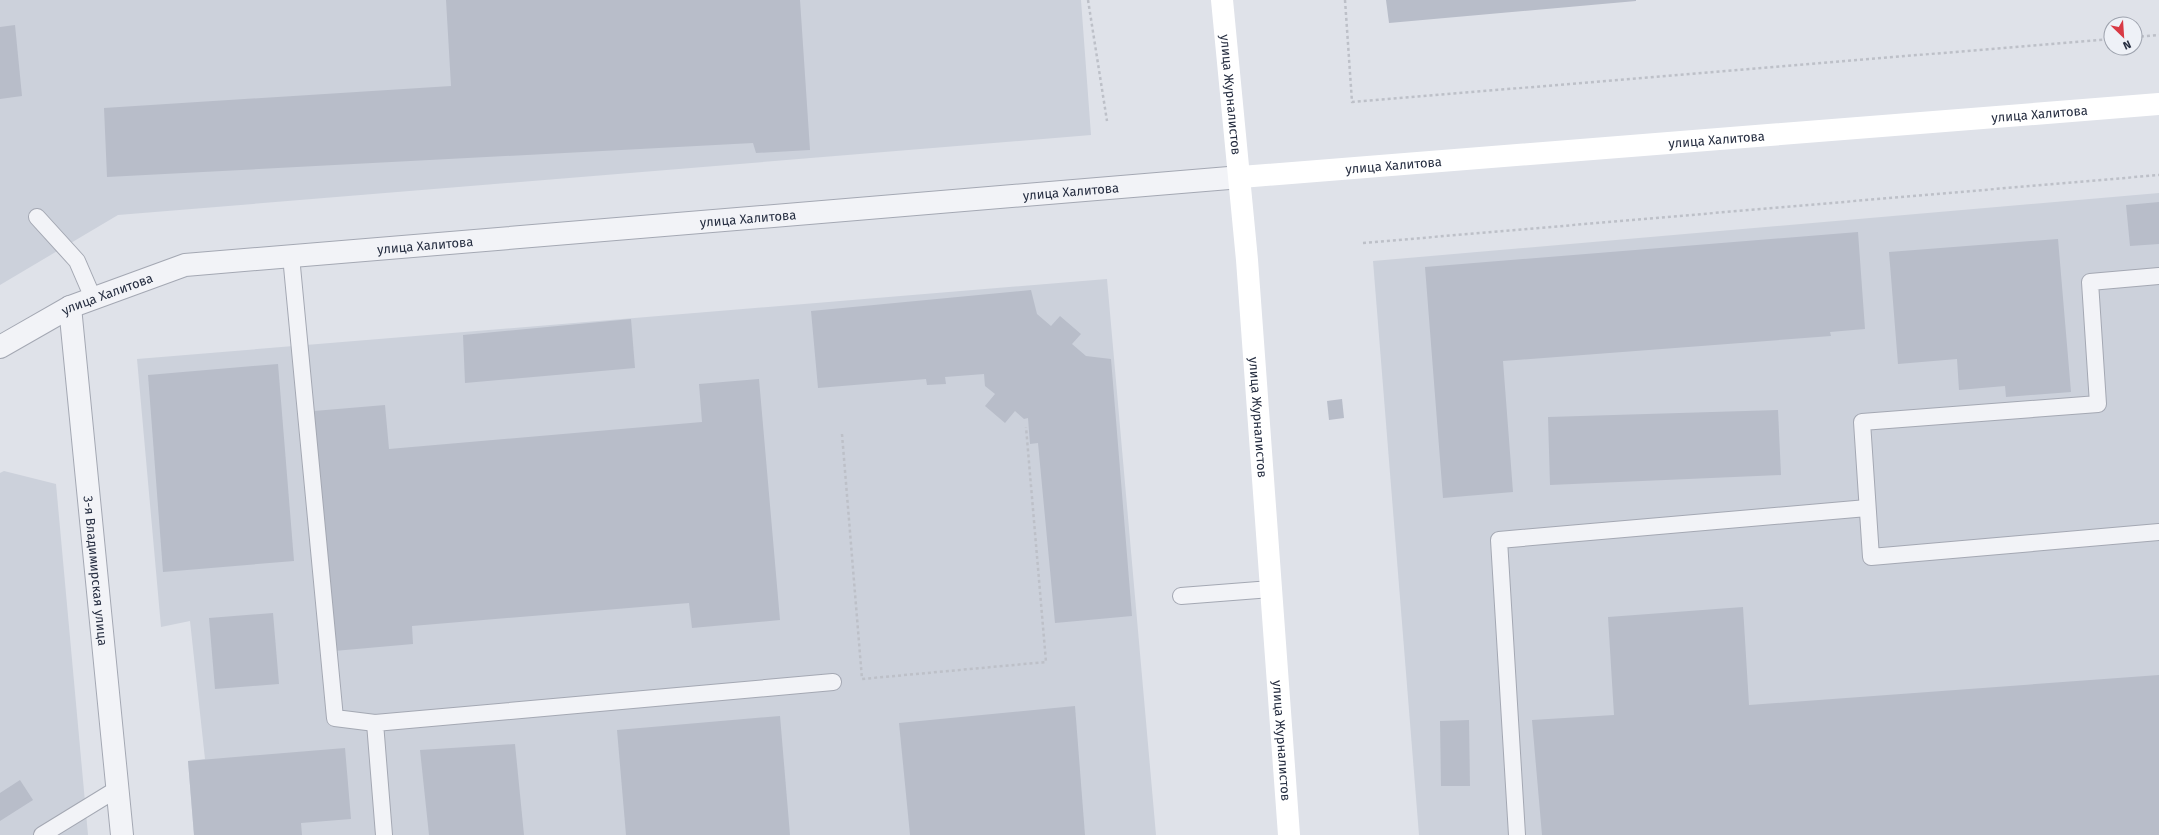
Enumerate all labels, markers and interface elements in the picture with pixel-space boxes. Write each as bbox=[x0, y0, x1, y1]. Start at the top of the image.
north arrow bbox=[2103, 16, 2143, 56]
street label: улица Журналистов bbox=[1217, 34, 1244, 156]
text: N bbox=[2121, 37, 2133, 52]
street label: улица Халитова bbox=[1991, 103, 2088, 125]
street label: улица Халитова bbox=[1668, 128, 1765, 151]
street label: улица Халитова bbox=[1345, 154, 1442, 177]
street label: улица Халитова bbox=[1022, 180, 1120, 203]
street label: улица Халитова bbox=[699, 207, 797, 230]
street label: улица Халитова bbox=[376, 234, 474, 257]
street label: улица Халитова bbox=[59, 270, 155, 318]
street label: улица Журналистов bbox=[1246, 356, 1270, 478]
street label: 3-я Владимирская улица bbox=[81, 495, 110, 647]
street label: улица Журналистов bbox=[1270, 680, 1293, 802]

